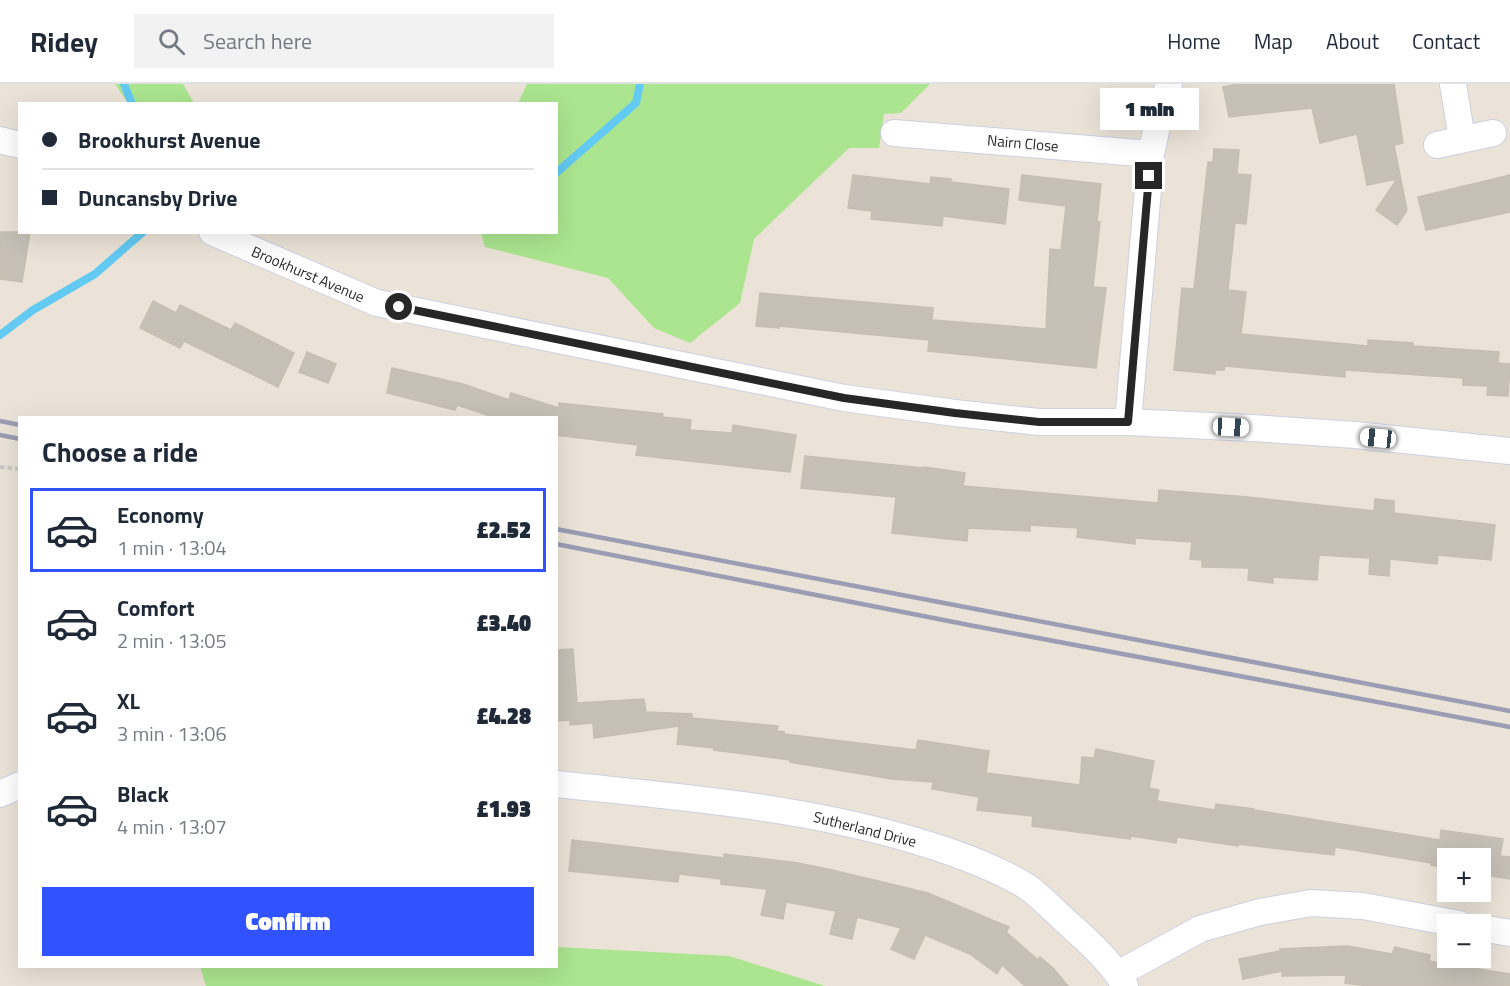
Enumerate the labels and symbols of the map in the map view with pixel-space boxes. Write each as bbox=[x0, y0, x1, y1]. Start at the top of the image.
callout: 1 min bbox=[1100, 89, 1198, 131]
street label: Nairn Close bbox=[986, 128, 1060, 158]
route end bbox=[1135, 162, 1162, 189]
street label: Brookhurst Avenue bbox=[248, 240, 368, 308]
route start bbox=[385, 293, 412, 320]
car bbox=[1213, 417, 1249, 437]
car bbox=[1359, 427, 1397, 449]
street label: Sutherland Drive bbox=[811, 805, 919, 853]

